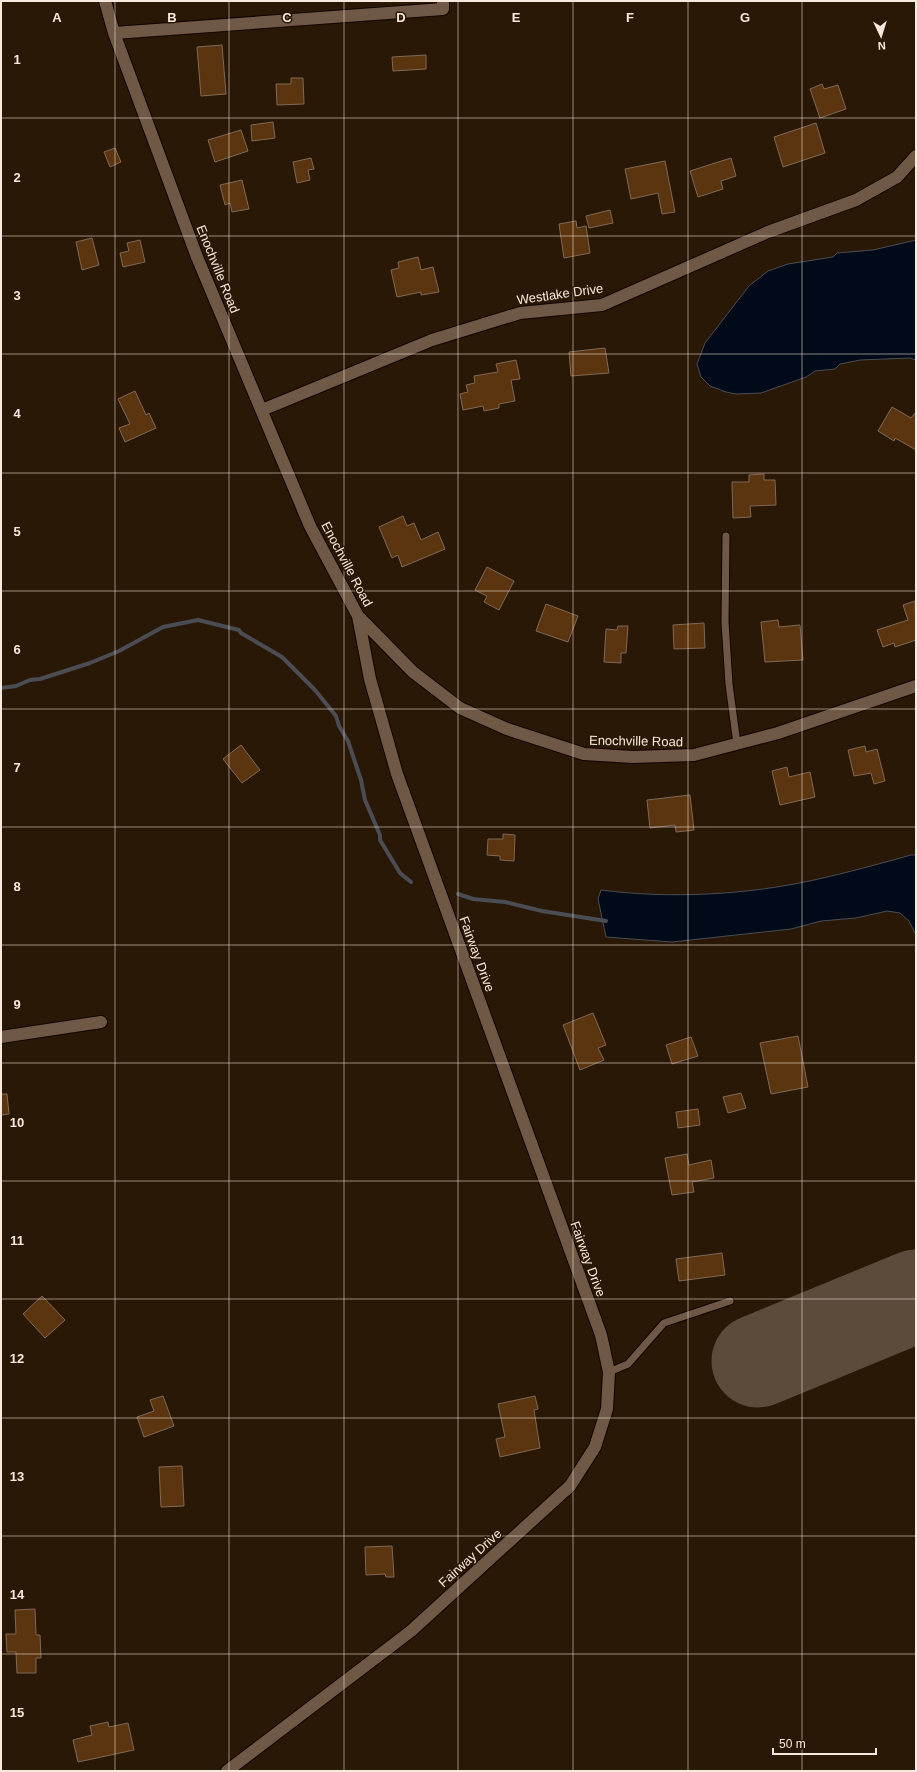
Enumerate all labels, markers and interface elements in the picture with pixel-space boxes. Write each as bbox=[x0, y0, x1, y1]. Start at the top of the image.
text: A bbox=[52, 10, 62, 25]
text: B bbox=[167, 10, 177, 25]
text: C bbox=[282, 10, 292, 25]
text: D bbox=[396, 10, 406, 25]
text: E bbox=[512, 10, 521, 25]
text: F bbox=[626, 10, 634, 25]
text: G bbox=[740, 10, 750, 25]
north arrow bbox=[861, 16, 901, 56]
text: N bbox=[877, 40, 886, 52]
text: 1 bbox=[13, 52, 21, 67]
text: 2 bbox=[13, 170, 21, 185]
street label: Enochville Road bbox=[193, 223, 243, 315]
street label: Westlake Drive bbox=[516, 281, 604, 307]
text: 3 bbox=[13, 288, 21, 303]
text: 4 bbox=[13, 406, 21, 421]
street label: Enochville Road bbox=[318, 519, 376, 609]
text: 5 bbox=[13, 524, 21, 539]
text: 6 bbox=[13, 642, 21, 657]
street label: Enochville Road bbox=[589, 733, 683, 749]
text: 7 bbox=[13, 760, 21, 775]
text: 8 bbox=[13, 879, 21, 894]
street label: Fairway Drive bbox=[456, 914, 498, 994]
text: 9 bbox=[13, 997, 21, 1012]
text: 10 bbox=[10, 1115, 24, 1130]
street label: Fairway Drive bbox=[567, 1219, 609, 1299]
text: 11 bbox=[10, 1233, 24, 1248]
text: 12 bbox=[10, 1351, 24, 1366]
text: 13 bbox=[10, 1469, 24, 1484]
street label: Fairway Drive bbox=[435, 1526, 505, 1590]
text: 14 bbox=[10, 1587, 25, 1602]
text: 15 bbox=[10, 1705, 24, 1720]
scale bar bbox=[773, 1730, 876, 1756]
text: 50 m bbox=[779, 1737, 806, 1751]

